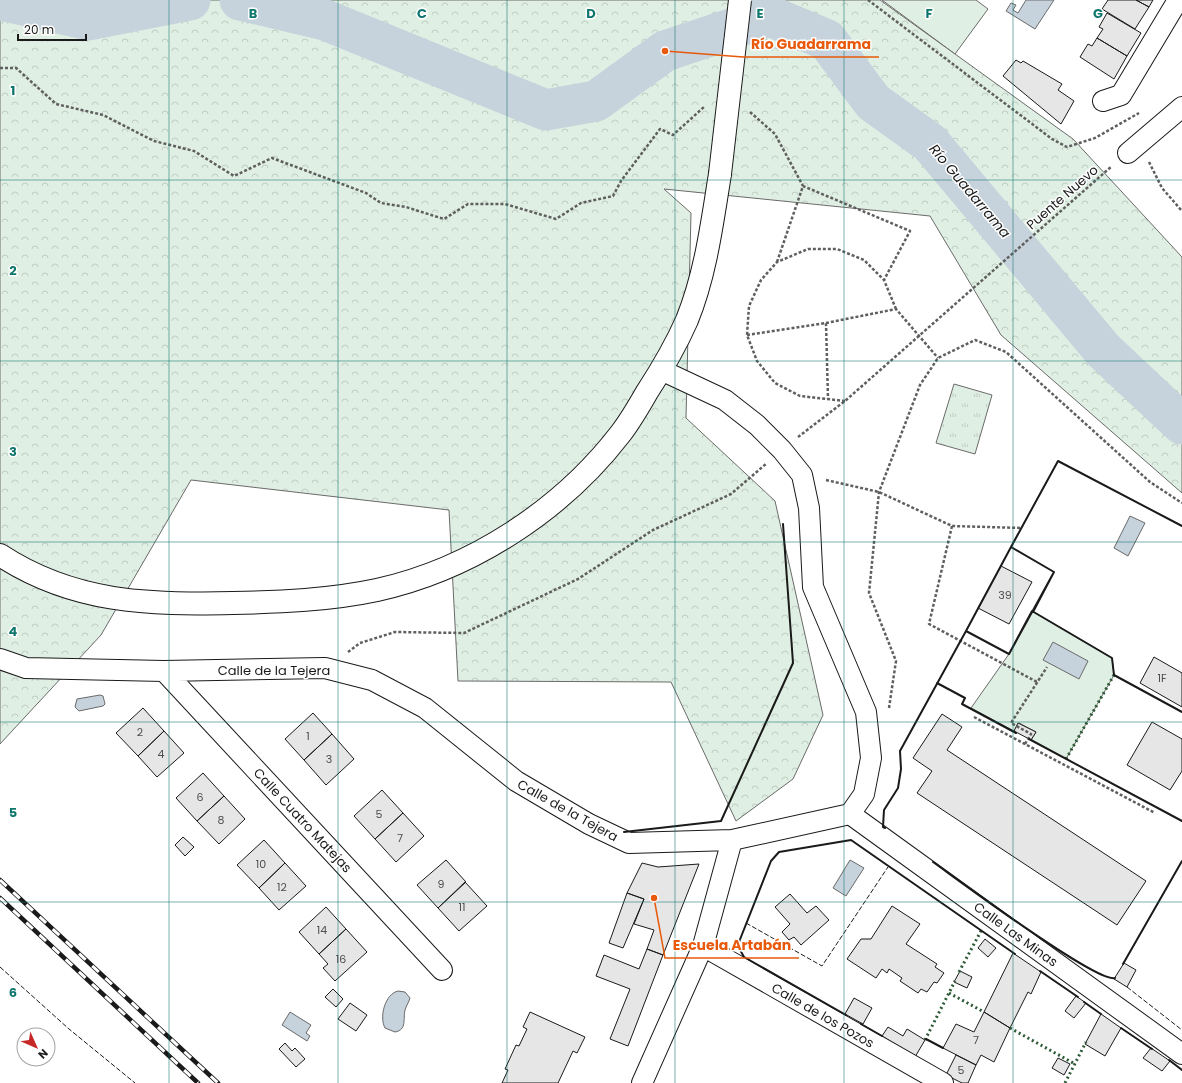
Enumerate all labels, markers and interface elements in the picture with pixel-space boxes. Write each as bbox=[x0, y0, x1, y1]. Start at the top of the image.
text: B bbox=[249, 4, 258, 23]
text: C bbox=[417, 4, 427, 23]
text: D bbox=[586, 4, 596, 23]
text: E bbox=[756, 4, 764, 23]
text: F bbox=[925, 4, 933, 23]
text: G bbox=[1093, 4, 1103, 23]
scale bar bbox=[18, 16, 86, 42]
text: 20 m bbox=[24, 21, 54, 38]
callout: Río Guadarrama bbox=[743, 31, 879, 57]
text: Río Guadarrama bbox=[751, 34, 871, 54]
text: 1 bbox=[11, 81, 15, 100]
water label: Río Guadarrama bbox=[925, 140, 1016, 243]
street label: Puente Nuevo bbox=[1022, 161, 1102, 234]
text: 2 bbox=[9, 261, 17, 280]
text: 3 bbox=[9, 442, 17, 461]
house number: 39 bbox=[998, 587, 1012, 603]
text: 4 bbox=[9, 622, 18, 641]
street label: Calle de la Tejera bbox=[218, 661, 330, 680]
house number: 1F bbox=[1157, 670, 1167, 686]
house number: 2 bbox=[137, 724, 143, 740]
house number: 1 bbox=[306, 728, 310, 744]
house number: 4 bbox=[158, 746, 165, 762]
house number: 3 bbox=[326, 751, 332, 767]
street label: Calle Cuatro Matejas bbox=[249, 764, 356, 877]
street label: Calle de la Tejera bbox=[514, 775, 622, 846]
house number: 6 bbox=[197, 789, 204, 805]
text: 5 bbox=[9, 803, 17, 822]
house number: 5 bbox=[376, 806, 383, 822]
house number: 8 bbox=[218, 812, 225, 828]
house number: 7 bbox=[397, 830, 403, 846]
house number: 10 bbox=[256, 856, 266, 872]
house number: 9 bbox=[438, 876, 445, 892]
house number: 12 bbox=[277, 879, 287, 895]
street label: Calle Las Minas bbox=[970, 897, 1062, 972]
house number: 11 bbox=[458, 899, 466, 915]
house number: 14 bbox=[317, 922, 327, 938]
callout: Escuela Artabán bbox=[665, 932, 799, 958]
text: Escuela Artabán bbox=[673, 935, 791, 955]
house number: 16 bbox=[336, 951, 346, 967]
street label: Calle de los Pozos bbox=[768, 978, 878, 1053]
text: 6 bbox=[9, 983, 17, 1002]
north arrow bbox=[16, 1027, 56, 1067]
house number: 7 bbox=[973, 1032, 979, 1048]
text: N bbox=[34, 1045, 52, 1063]
house number: 5 bbox=[958, 1062, 965, 1078]

